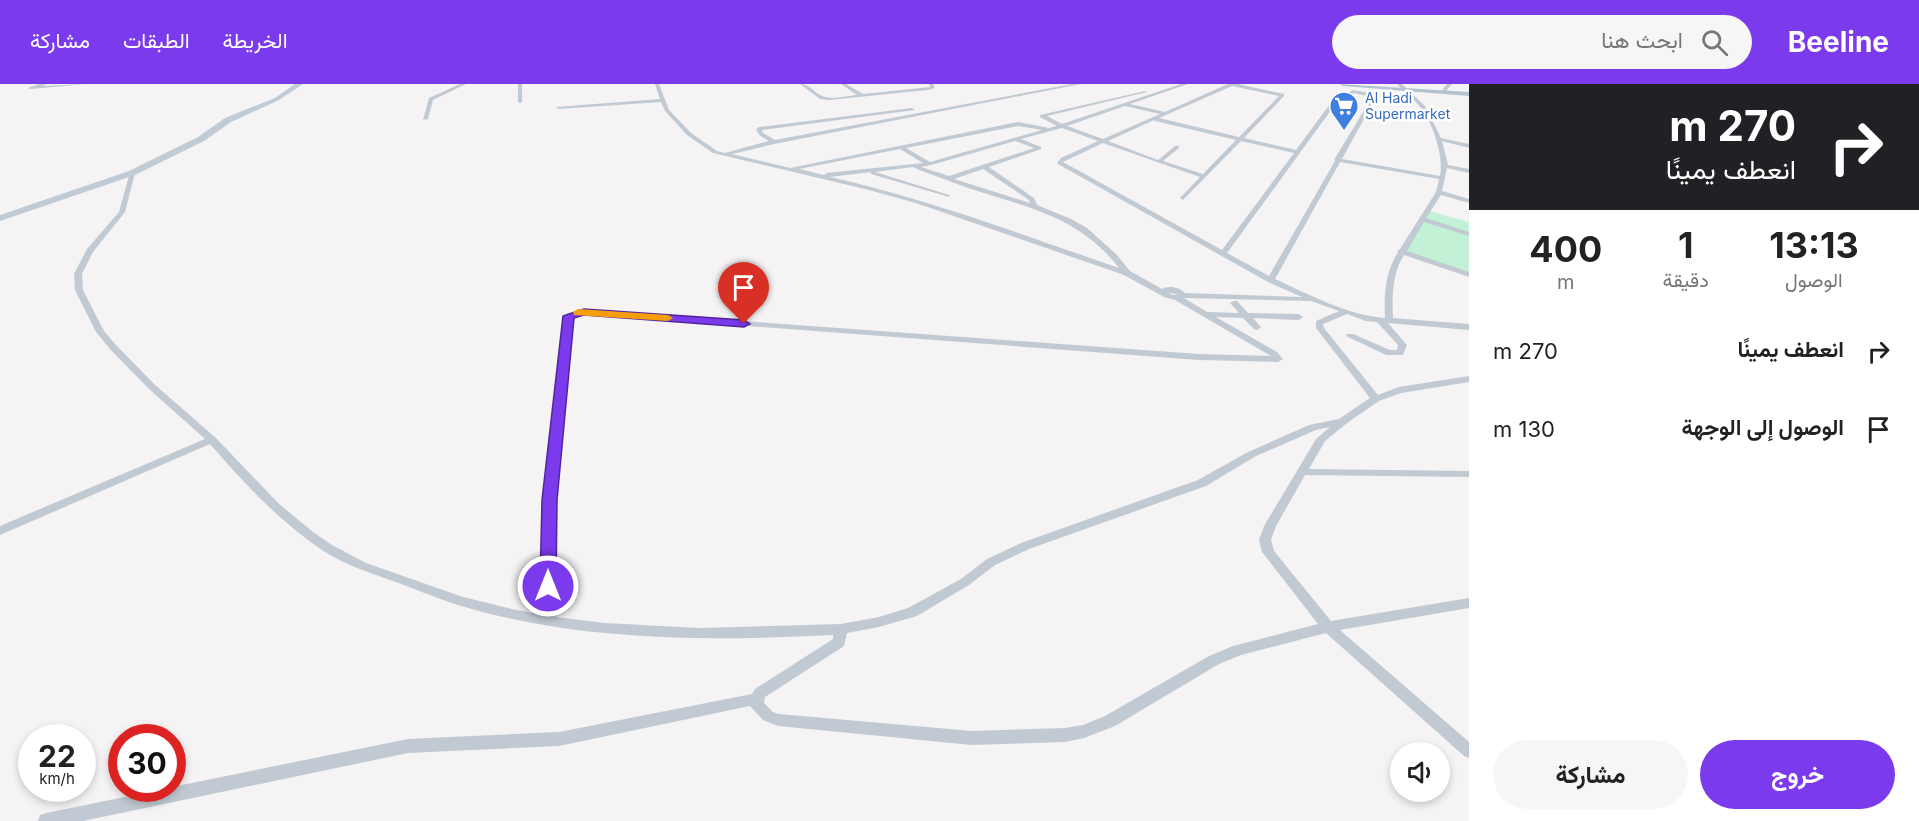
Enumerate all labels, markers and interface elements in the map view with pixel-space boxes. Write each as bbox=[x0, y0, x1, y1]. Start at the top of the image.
search box bbox=[1332, 15, 1752, 69]
text: Beeline bbox=[1788, 25, 1889, 59]
icon: search bbox=[1698, 26, 1731, 59]
text: ابحث هنا bbox=[1601, 27, 1683, 53]
text: مشاركة bbox=[30, 28, 90, 53]
text: الطبقات bbox=[123, 28, 190, 53]
text: الخريطة bbox=[223, 28, 288, 53]
place label: Al Hadi Supermarket bbox=[1365, 89, 1451, 122]
supermarket icon: Al Hadi Supermarket bbox=[1328, 90, 1360, 132]
text: 270 m bbox=[1669, 100, 1796, 151]
icon: right bbox=[1817, 108, 1895, 186]
text: انعطف يمينًا bbox=[1666, 153, 1796, 186]
text: 1 bbox=[1678, 223, 1693, 267]
text: 13:13 bbox=[1769, 223, 1859, 267]
text: 400 bbox=[1529, 227, 1602, 271]
pin bbox=[718, 262, 769, 324]
text: دقيقة bbox=[1663, 268, 1709, 292]
text: الوصول bbox=[1785, 268, 1843, 292]
text: m bbox=[1557, 270, 1575, 294]
icon: arrive bbox=[727, 271, 760, 304]
icon: right bbox=[1862, 335, 1895, 368]
text: انعطف يمينًا bbox=[1737, 336, 1844, 362]
text: 270 m bbox=[1493, 338, 1558, 364]
icon: arrive bbox=[1862, 413, 1895, 446]
text: الوصول إلى الوجهة bbox=[1681, 414, 1844, 440]
text: 130 m bbox=[1493, 416, 1555, 442]
position arrow bbox=[516, 554, 580, 618]
speed limit sign: 30 bbox=[108, 724, 186, 802]
text: 22 bbox=[38, 738, 76, 774]
button: مشاركة bbox=[1493, 740, 1688, 809]
button: خروج bbox=[1700, 740, 1895, 809]
map controls bbox=[1390, 742, 1450, 802]
button: sound bbox=[1390, 742, 1450, 802]
text: km/h bbox=[39, 769, 75, 788]

